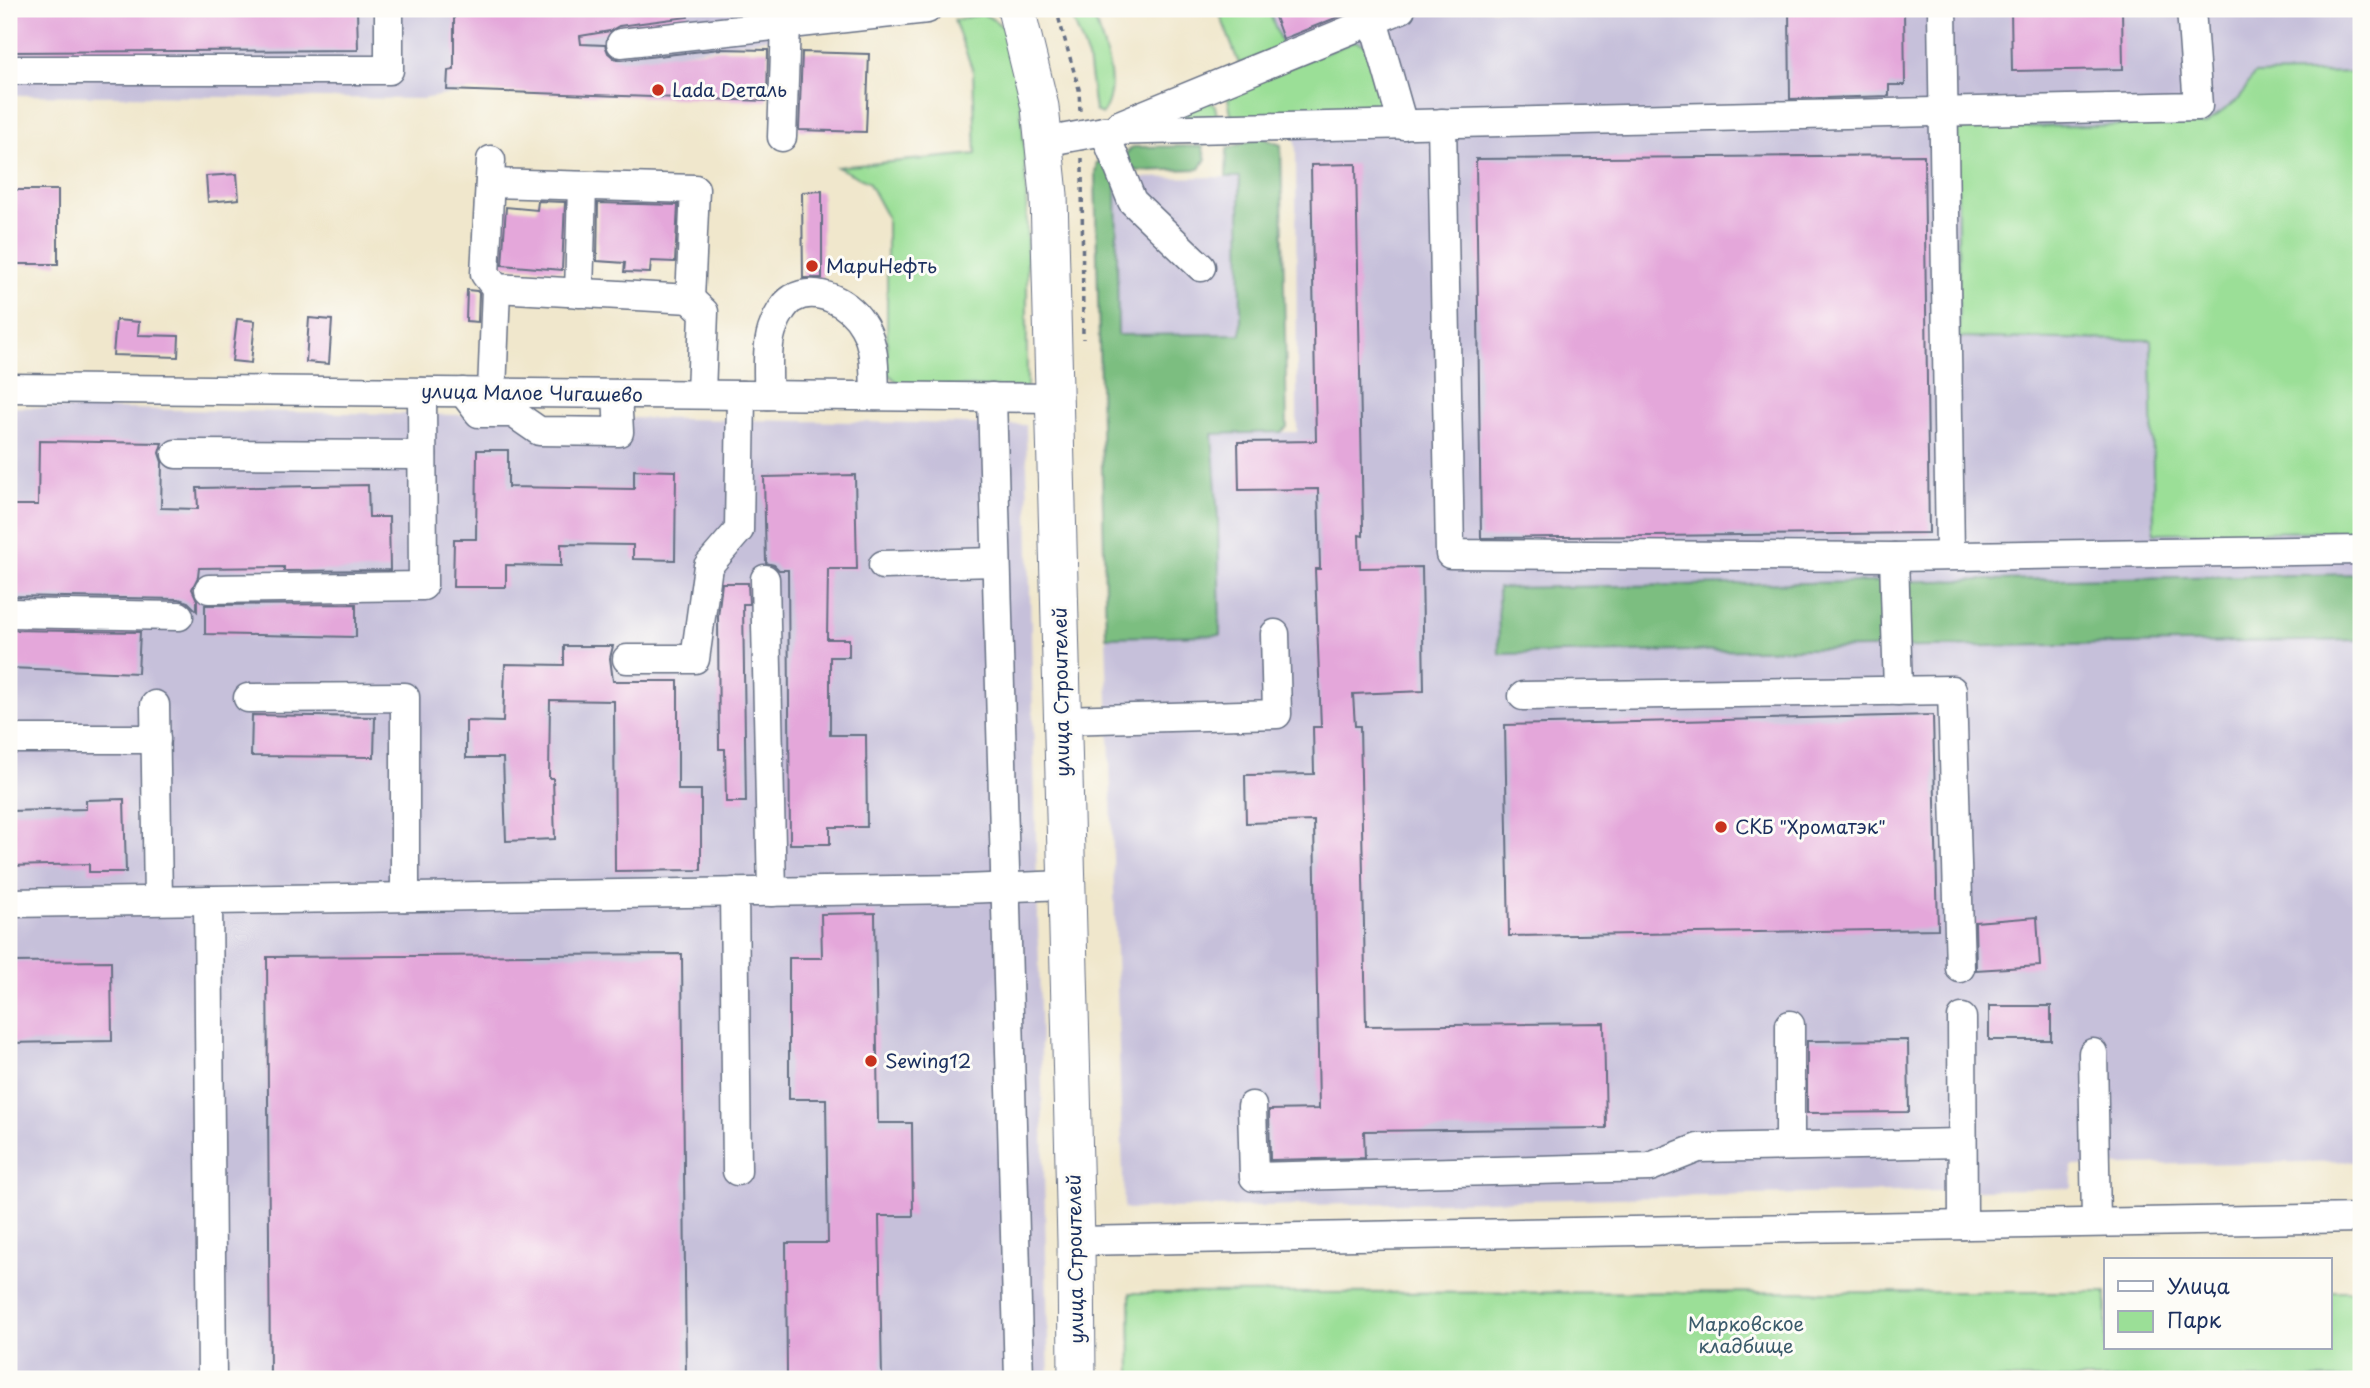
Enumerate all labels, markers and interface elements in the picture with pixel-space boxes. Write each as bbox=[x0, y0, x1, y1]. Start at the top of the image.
place label: Lada Dеталь bbox=[672, 75, 787, 103]
marker: Lada Dеталь bbox=[650, 82, 666, 98]
place label: МариНефть bbox=[826, 251, 937, 279]
marker: МариНефть bbox=[804, 258, 820, 274]
street label: улица Малое Чигашево bbox=[421, 376, 643, 408]
street label: улица Строителей bbox=[1045, 607, 1075, 777]
place label: СКБ "Хроматэк" bbox=[1735, 812, 1886, 840]
marker: СКБ "Хроматэк" bbox=[1713, 819, 1729, 835]
place label: Sewing12 bbox=[885, 1046, 971, 1074]
marker: Sewing12 bbox=[863, 1053, 879, 1069]
street label: улица Строителей bbox=[1059, 1174, 1089, 1344]
legend bbox=[2104, 1258, 2332, 1350]
text: Улица bbox=[2167, 1269, 2230, 1301]
text: Парк bbox=[2167, 1303, 2222, 1335]
park label: Марковское кладбище bbox=[1688, 1309, 1804, 1359]

